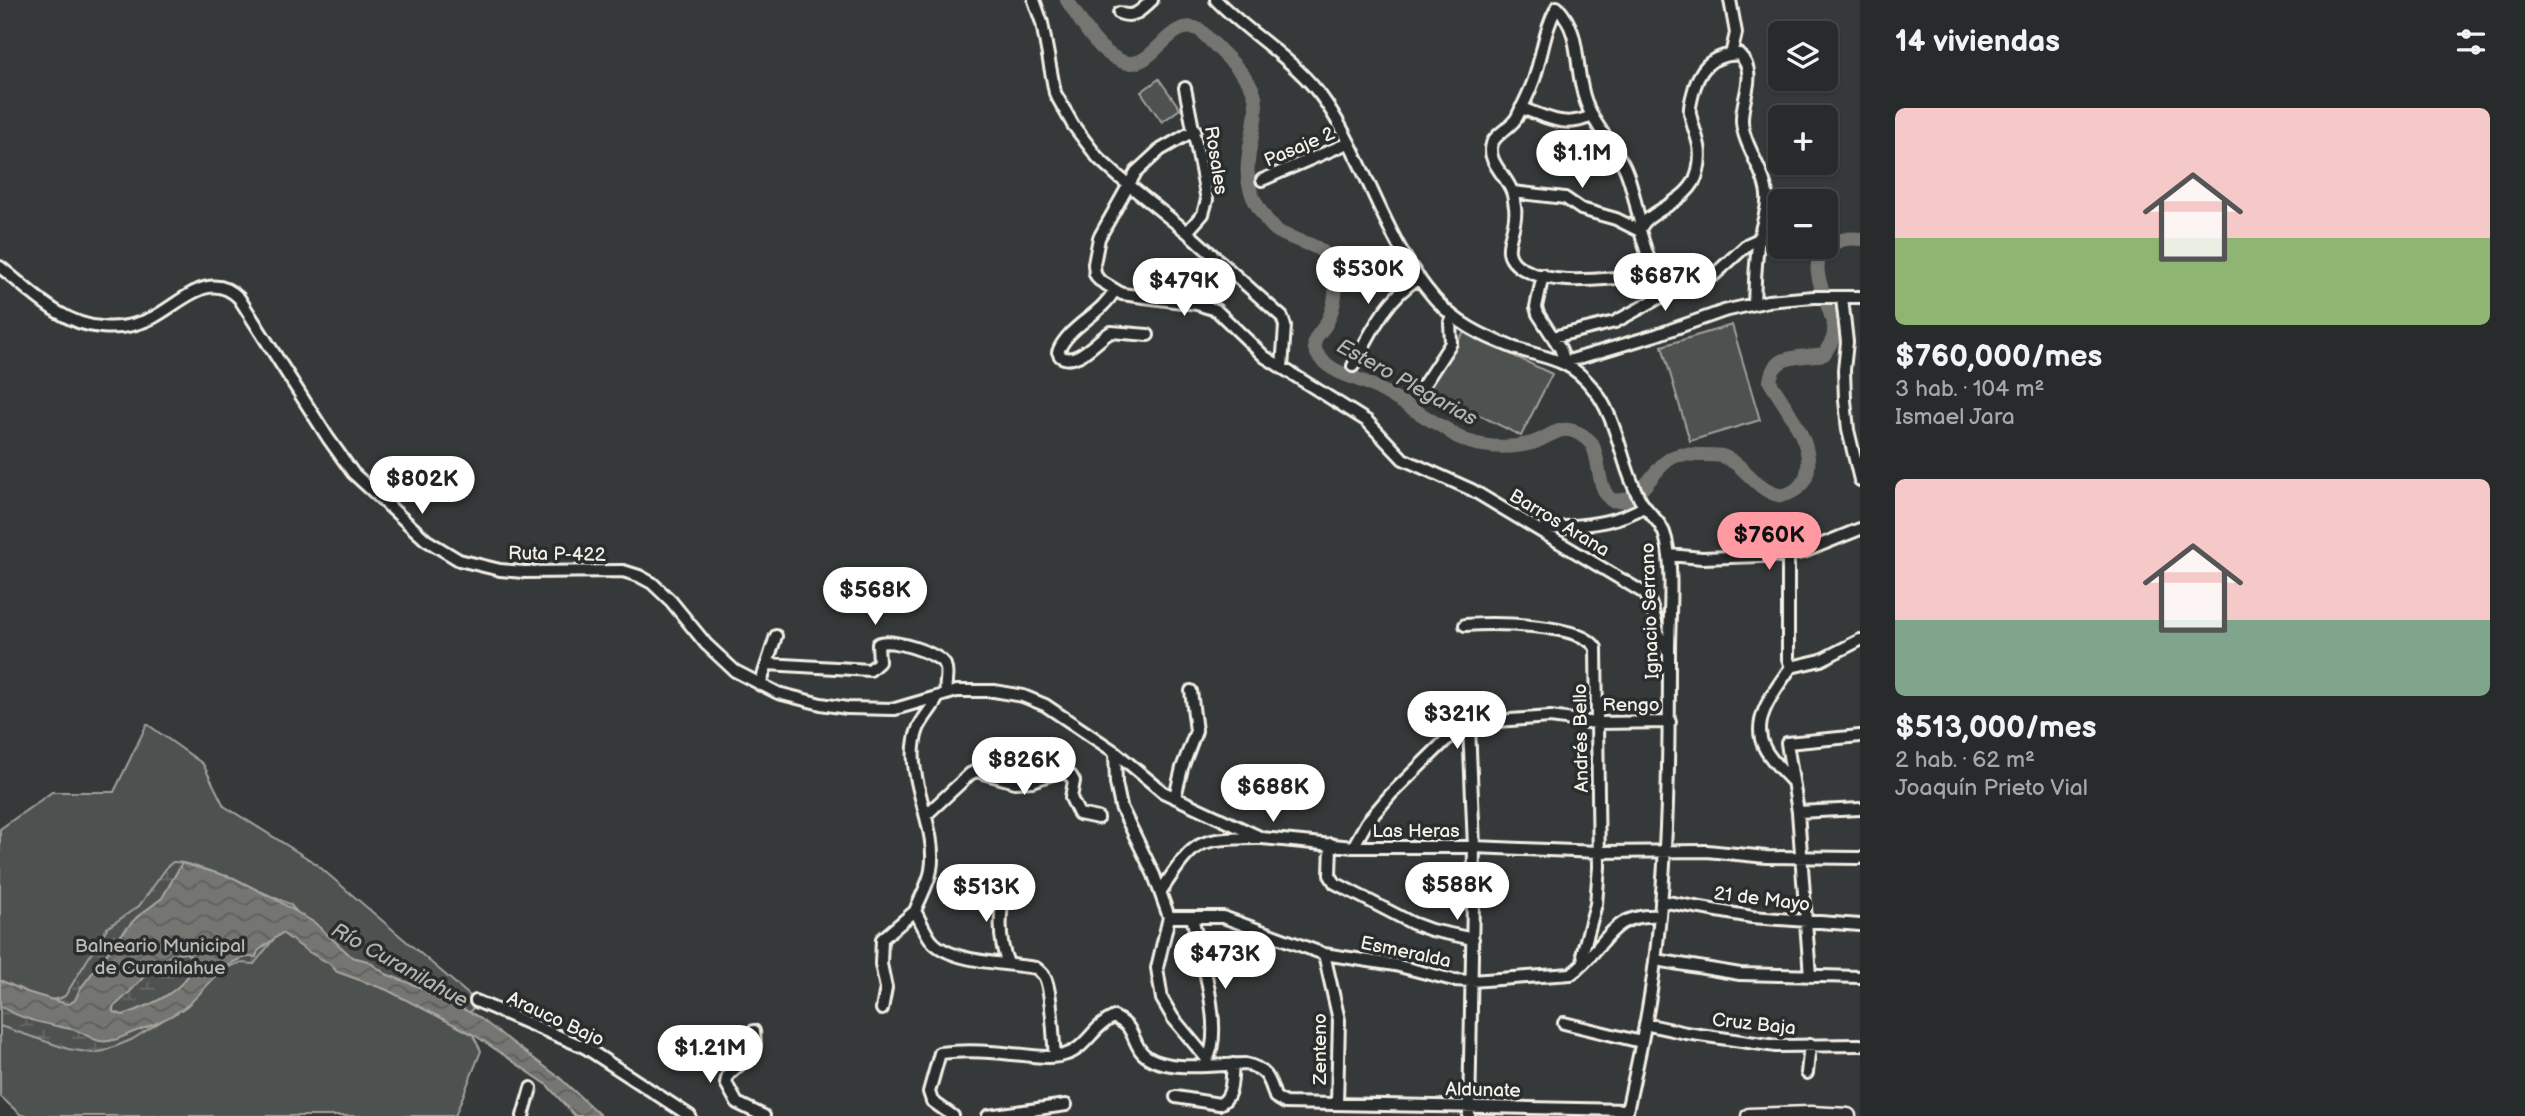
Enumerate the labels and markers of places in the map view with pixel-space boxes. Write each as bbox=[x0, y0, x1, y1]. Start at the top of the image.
pin: $1.1M bbox=[1533, 130, 1631, 190]
pin: $530K bbox=[1319, 246, 1417, 306]
pin: $687K bbox=[1616, 254, 1714, 313]
pin: $479K bbox=[1135, 258, 1233, 318]
pin: $802K bbox=[373, 456, 471, 516]
pin: $760K bbox=[1720, 512, 1818, 572]
pin: $568K bbox=[826, 568, 924, 627]
pin: $321K bbox=[1408, 692, 1506, 751]
pin: $826K bbox=[975, 738, 1073, 797]
pin: $688K bbox=[1224, 764, 1322, 824]
pin: $588K bbox=[1408, 862, 1506, 922]
pin: $513K bbox=[937, 864, 1035, 924]
pin: $473K bbox=[1176, 932, 1274, 991]
pin: $1.21M bbox=[653, 1026, 767, 1085]

